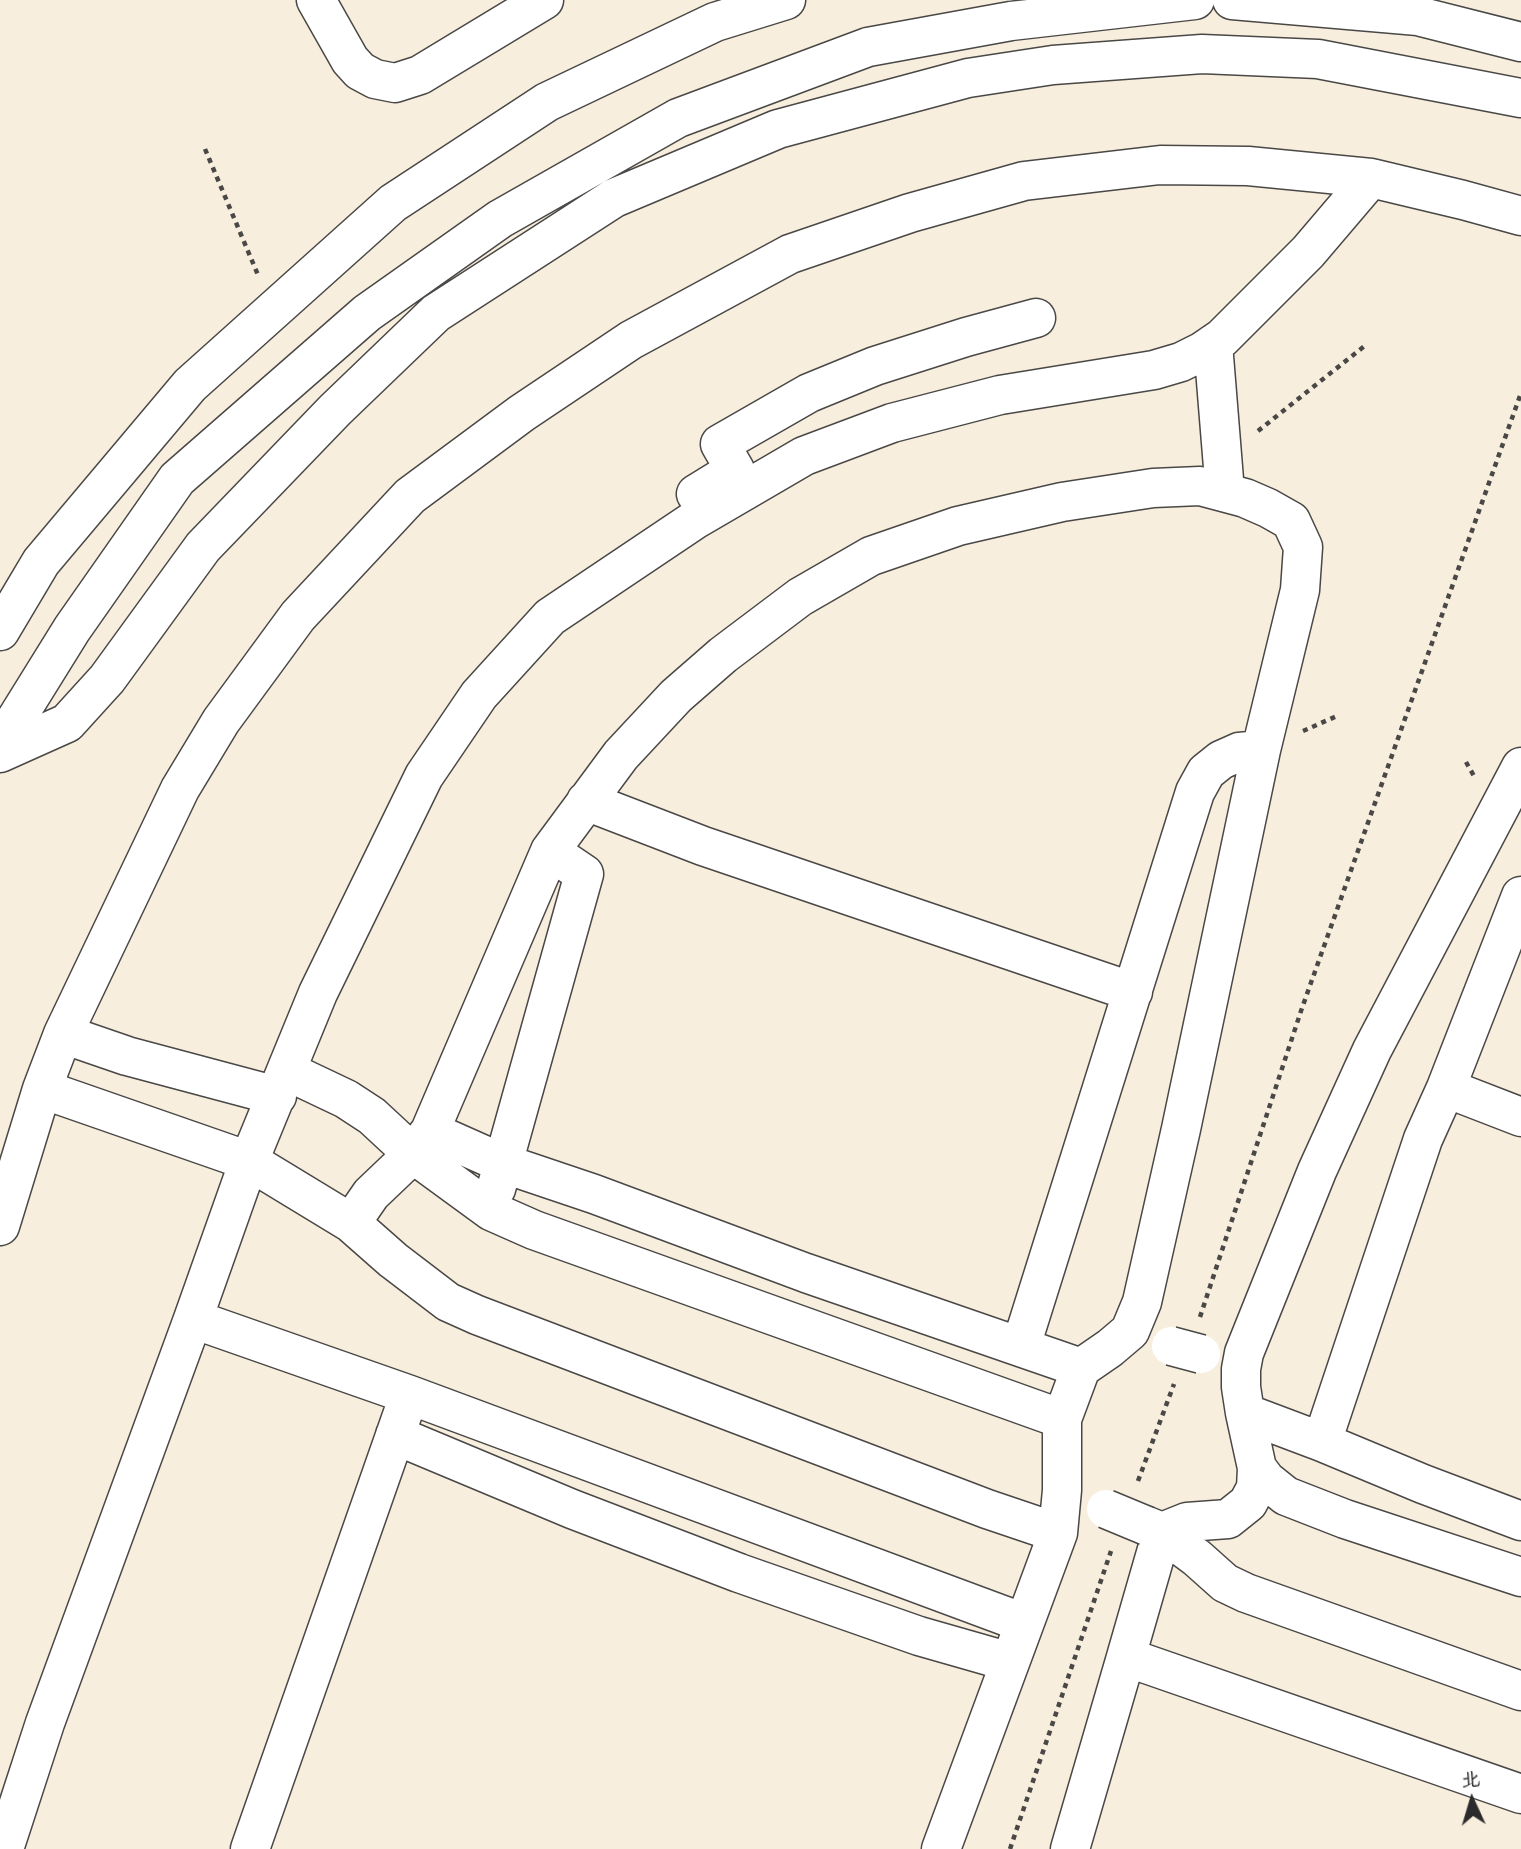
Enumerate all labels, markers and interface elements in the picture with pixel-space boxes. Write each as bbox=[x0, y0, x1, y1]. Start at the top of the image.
north arrow bbox=[1437, 1765, 1507, 1835]
text: 北 bbox=[1460, 1765, 1481, 1793]

